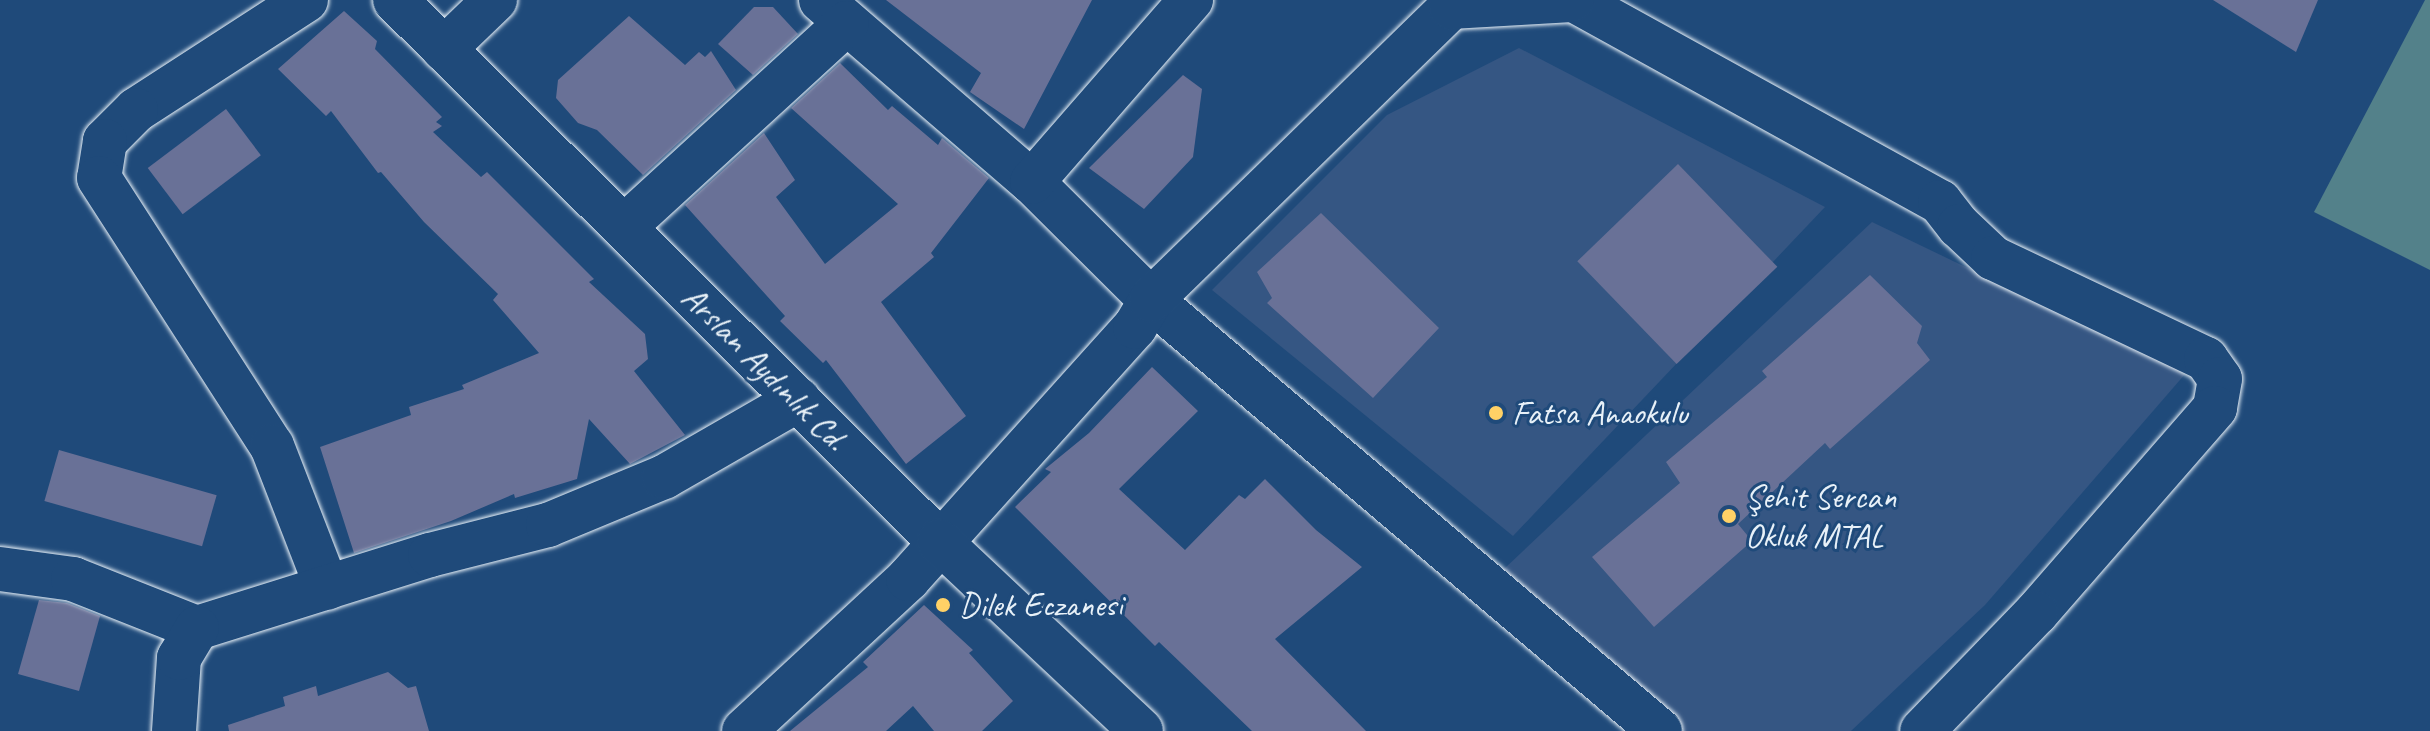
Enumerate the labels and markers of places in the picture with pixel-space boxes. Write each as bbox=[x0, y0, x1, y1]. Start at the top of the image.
place label: Fatsa Anaokulu bbox=[1512, 393, 1688, 433]
marker: Fatsa Anaokulu bbox=[1487, 404, 1505, 422]
place label: Şehit Sercan Okluk MTAL bbox=[1745, 476, 1894, 556]
marker: Şehit Sercan Okluk MTAL bbox=[1720, 507, 1738, 525]
place label: Dilek Eczanesi bbox=[959, 585, 1123, 625]
marker: Dilek Eczanesi bbox=[934, 596, 952, 614]

